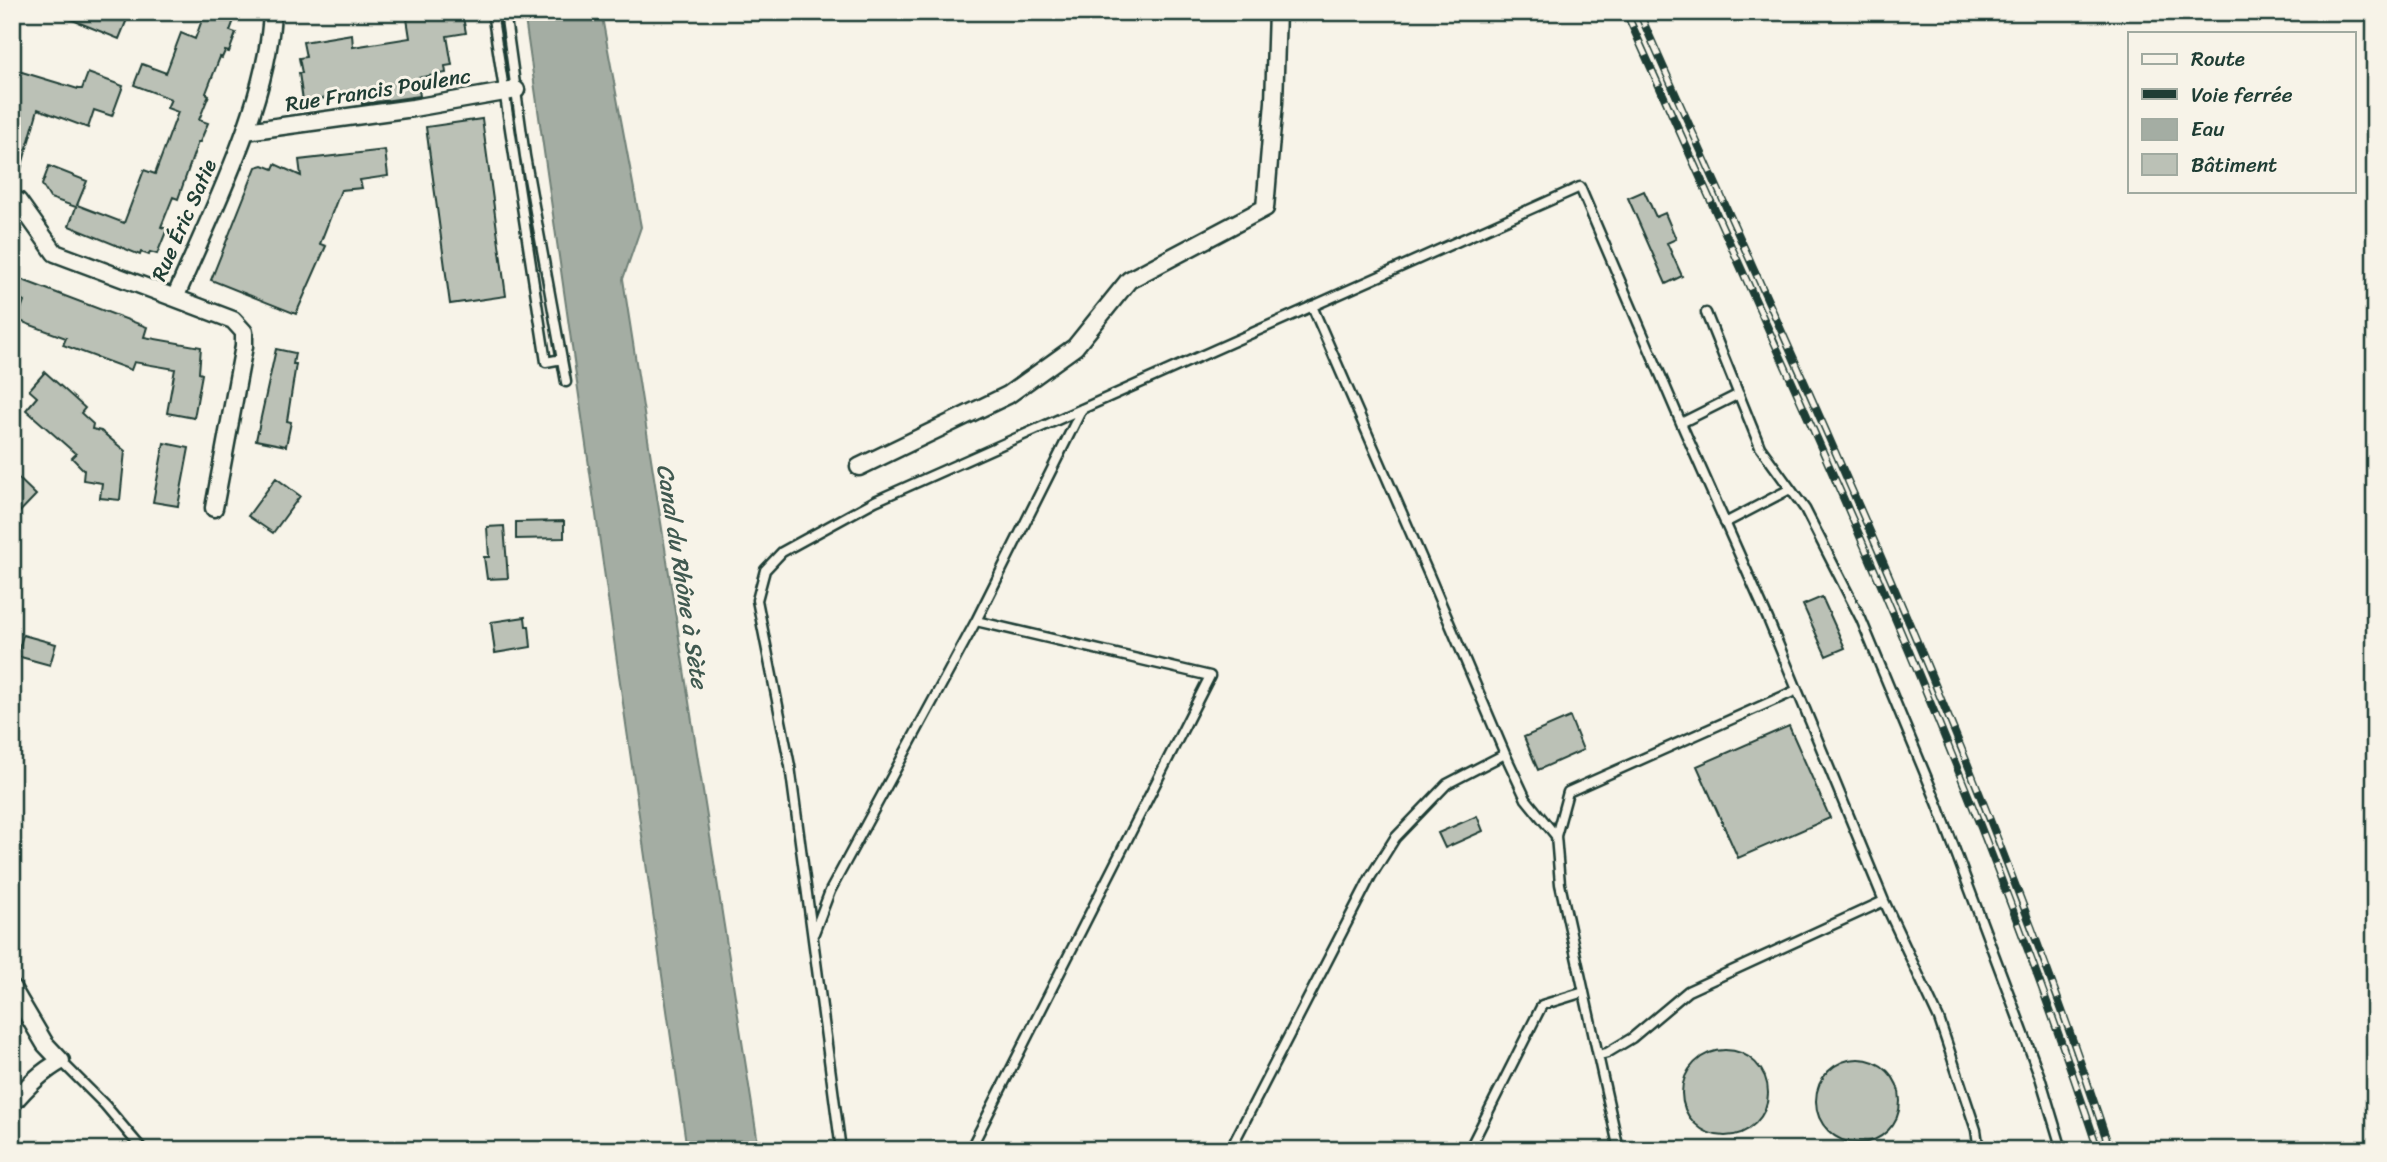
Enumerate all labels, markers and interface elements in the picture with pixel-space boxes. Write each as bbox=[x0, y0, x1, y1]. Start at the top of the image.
legend bbox=[2128, 32, 2356, 192]
text: Route bbox=[2191, 40, 2245, 78]
street label: Rue Francis Poulenc bbox=[283, 57, 474, 123]
text: Voie ferrée bbox=[2191, 76, 2293, 114]
text: Eau bbox=[2191, 110, 2225, 148]
text: Bâtiment bbox=[2191, 146, 2277, 184]
street label: Rue Éric Satie bbox=[140, 153, 228, 287]
water label: Canal du Rhône à Sète bbox=[644, 461, 720, 693]

